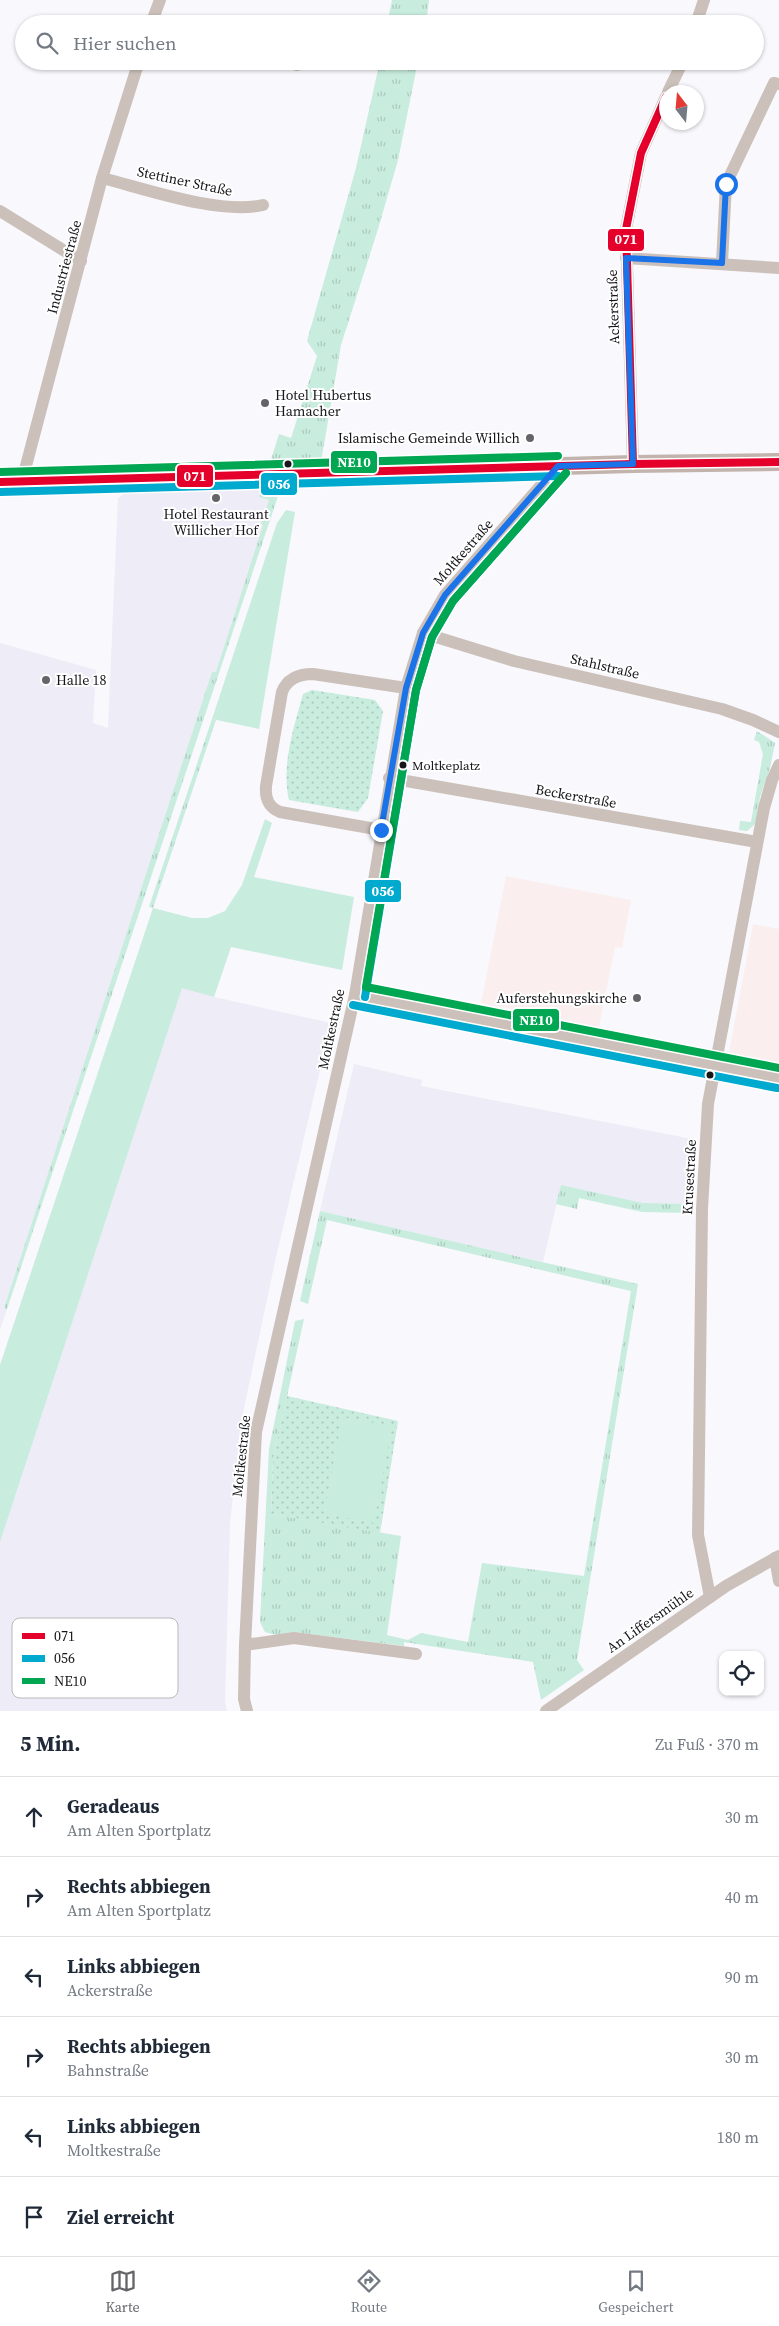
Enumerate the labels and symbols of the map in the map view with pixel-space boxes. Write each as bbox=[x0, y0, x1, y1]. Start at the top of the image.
north arrow bbox=[659, 85, 704, 130]
street label: Stettiner Straße bbox=[136, 161, 234, 201]
route start bbox=[715, 173, 738, 196]
street label: Industriestraße bbox=[42, 218, 86, 316]
line badge: 071 bbox=[607, 228, 645, 252]
text: 071 bbox=[615, 229, 637, 249]
street label: Ackerstraße bbox=[602, 269, 624, 345]
place label: Hotel Hubertus Hamacher bbox=[275, 385, 371, 421]
marker: Hotel Hubertus Hamacher bbox=[259, 397, 271, 409]
place label: Islamische Gemeinde Willich bbox=[338, 428, 520, 448]
marker: Islamische Gemeinde Willich bbox=[524, 432, 536, 444]
line badge: NE10 bbox=[330, 450, 378, 474]
text: NE10 bbox=[337, 452, 371, 472]
unlabelled marker bbox=[283, 459, 293, 469]
line badge: 071 bbox=[176, 464, 214, 488]
text: 071 bbox=[184, 466, 206, 486]
line badge: 056 bbox=[260, 472, 298, 496]
text: 056 bbox=[268, 474, 291, 494]
marker: Hotel Restaurant Willicher Hof bbox=[210, 492, 222, 504]
place label: Hotel Restaurant Willicher Hof bbox=[163, 504, 269, 540]
street label: Moltkestraße bbox=[429, 514, 497, 590]
street label: Stahlstraße bbox=[569, 648, 641, 684]
place label: Halle 18 bbox=[56, 670, 107, 690]
marker: Halle 18 bbox=[40, 674, 52, 686]
place label: Moltkeplatz bbox=[412, 757, 480, 774]
marker: Moltkeplatz bbox=[398, 760, 408, 770]
street label: Beckerstraße bbox=[534, 779, 618, 813]
route end bbox=[370, 819, 393, 842]
line badge: 056 bbox=[364, 879, 402, 903]
text: 056 bbox=[372, 881, 395, 901]
street label: Moltkestraße bbox=[313, 987, 349, 1071]
place label: Auferstehungskirche bbox=[497, 988, 627, 1008]
marker: Auferstehungskirche bbox=[631, 992, 643, 1004]
line badge: NE10 bbox=[512, 1008, 560, 1032]
text: NE10 bbox=[519, 1010, 553, 1030]
unlabelled marker bbox=[705, 1070, 715, 1080]
street label: Krusestraße bbox=[677, 1139, 701, 1215]
street label: Moltkestraße bbox=[227, 1414, 255, 1498]
street label: An Liffersmühle bbox=[602, 1583, 698, 1657]
legend bbox=[12, 1618, 178, 1698]
text: 071 bbox=[54, 1626, 75, 1646]
text: 056 bbox=[54, 1648, 75, 1668]
text: NE10 bbox=[54, 1671, 87, 1691]

